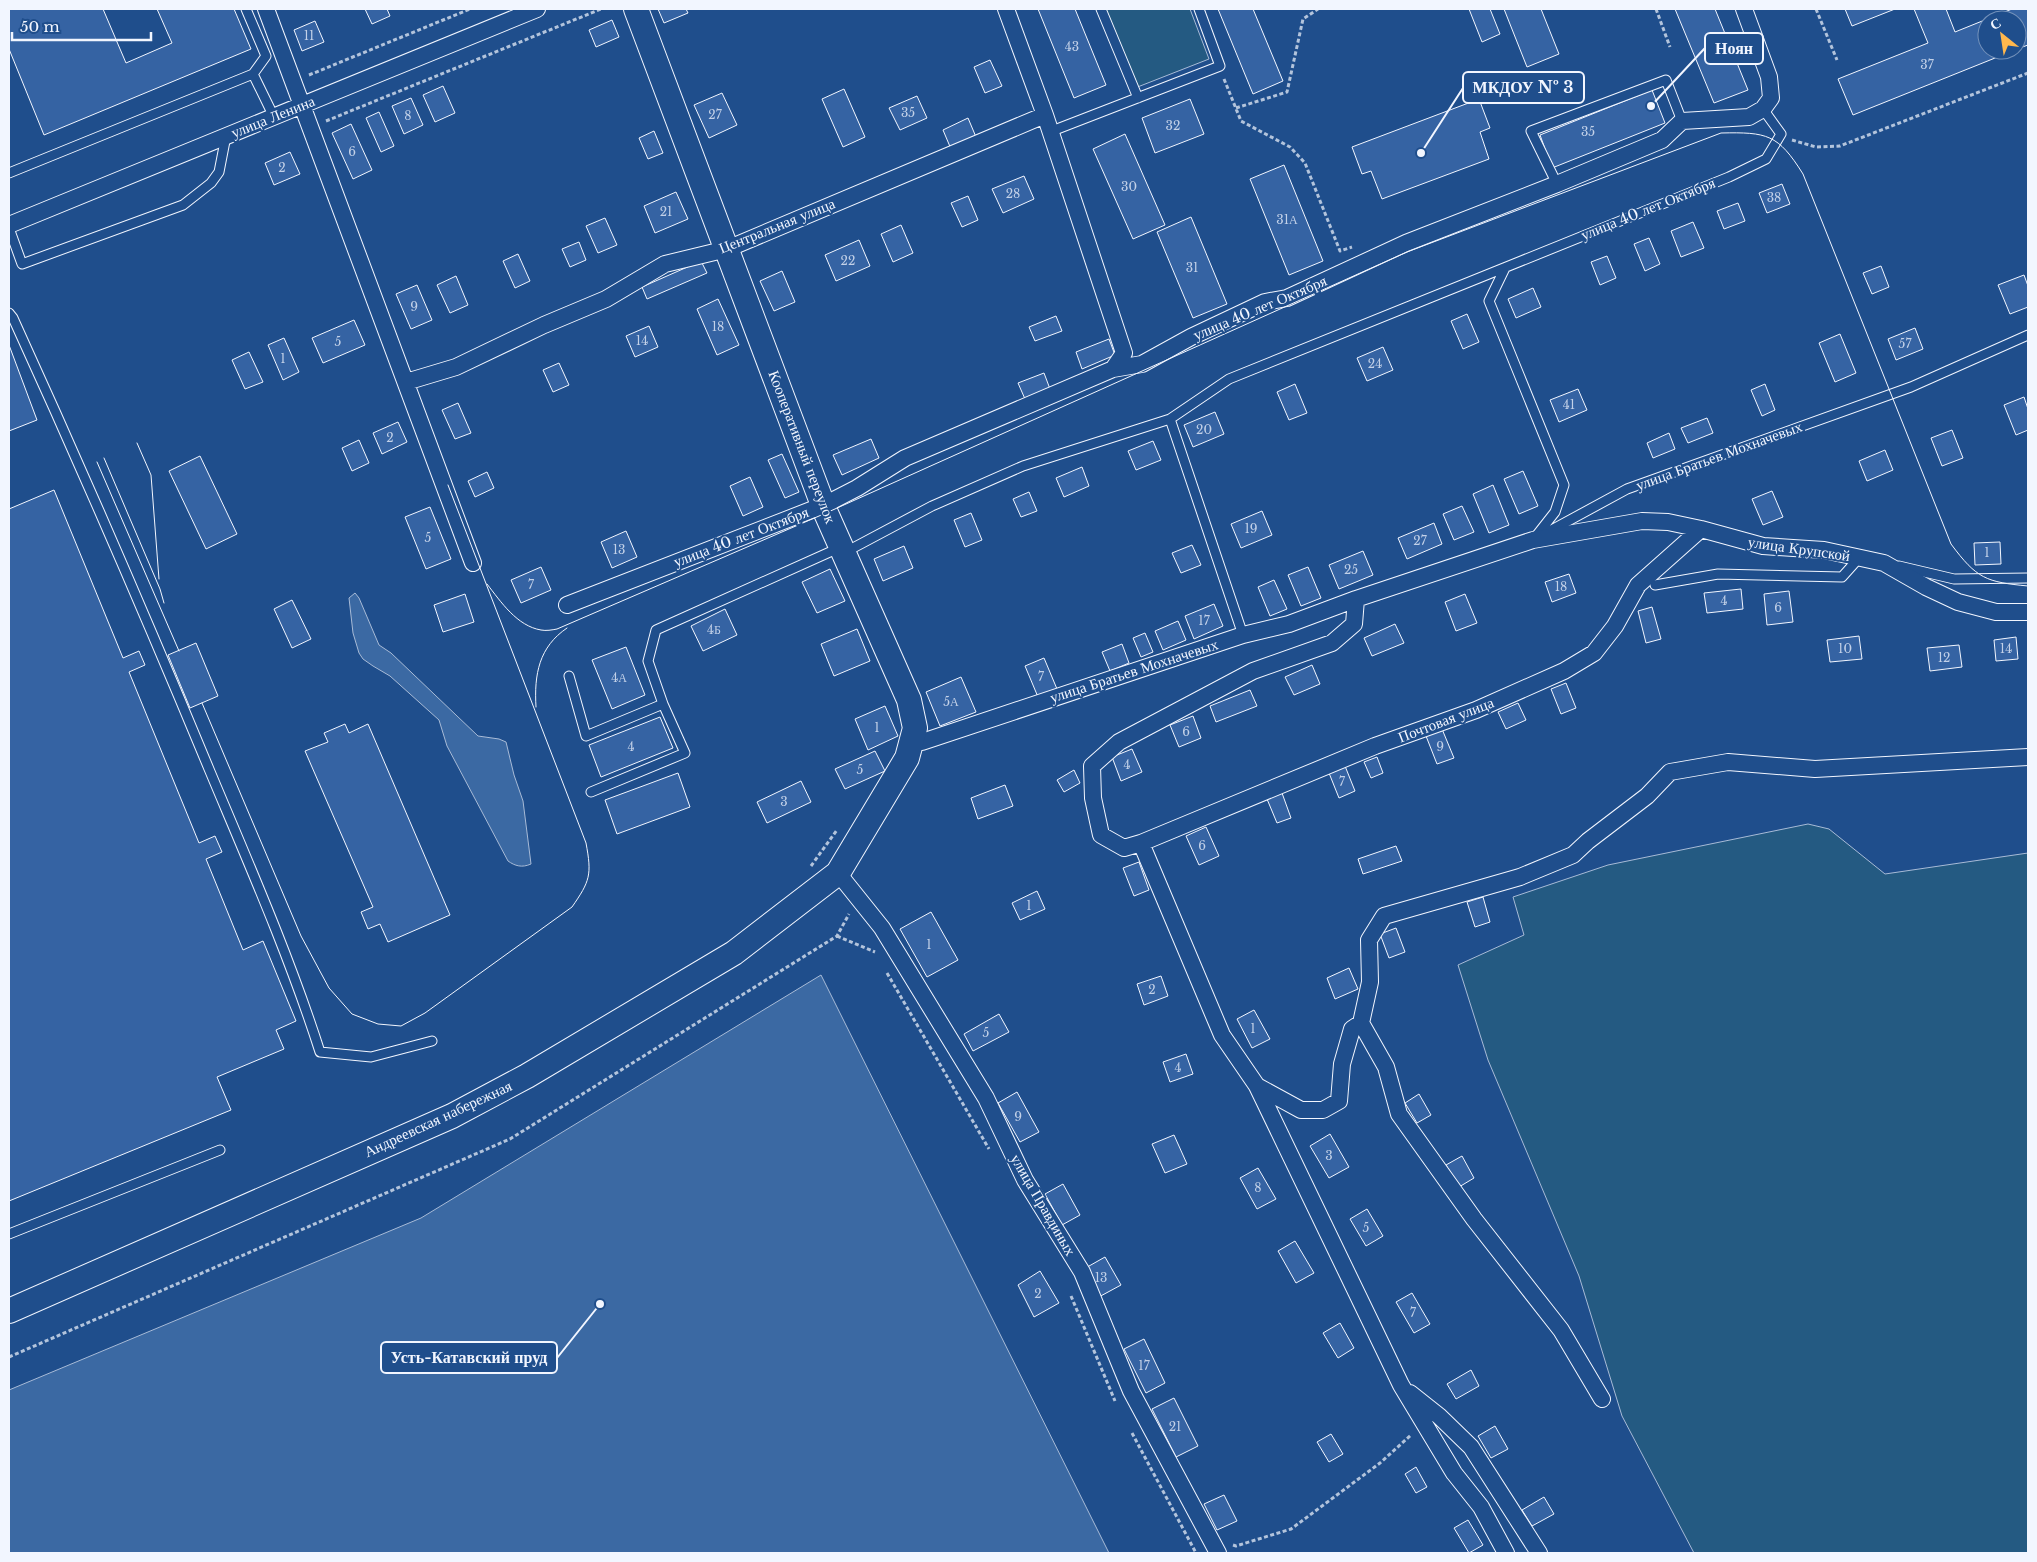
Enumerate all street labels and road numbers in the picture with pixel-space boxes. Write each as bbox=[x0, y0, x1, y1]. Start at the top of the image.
street label: улица Ленина bbox=[228, 91, 318, 142]
street label: улица 40 лет Октября bbox=[1578, 173, 1718, 244]
street label: Центральная улица bbox=[716, 193, 838, 258]
street label: улица 40 лет Октября bbox=[1190, 271, 1330, 344]
street label: Кооперативный переулок bbox=[764, 368, 841, 527]
street label: улица Братьев Мохначевых bbox=[1633, 416, 1805, 495]
street label: улица 40 лет Октября bbox=[670, 502, 811, 571]
street label: улица Крупской bbox=[1747, 532, 1851, 565]
street label: улица Братьев Мохначевых bbox=[1047, 634, 1221, 707]
street label: Почтовая улица bbox=[1395, 692, 1497, 747]
street label: Андреевская набережная bbox=[361, 1076, 515, 1161]
street label: улица Правдиных bbox=[1007, 1151, 1080, 1259]

